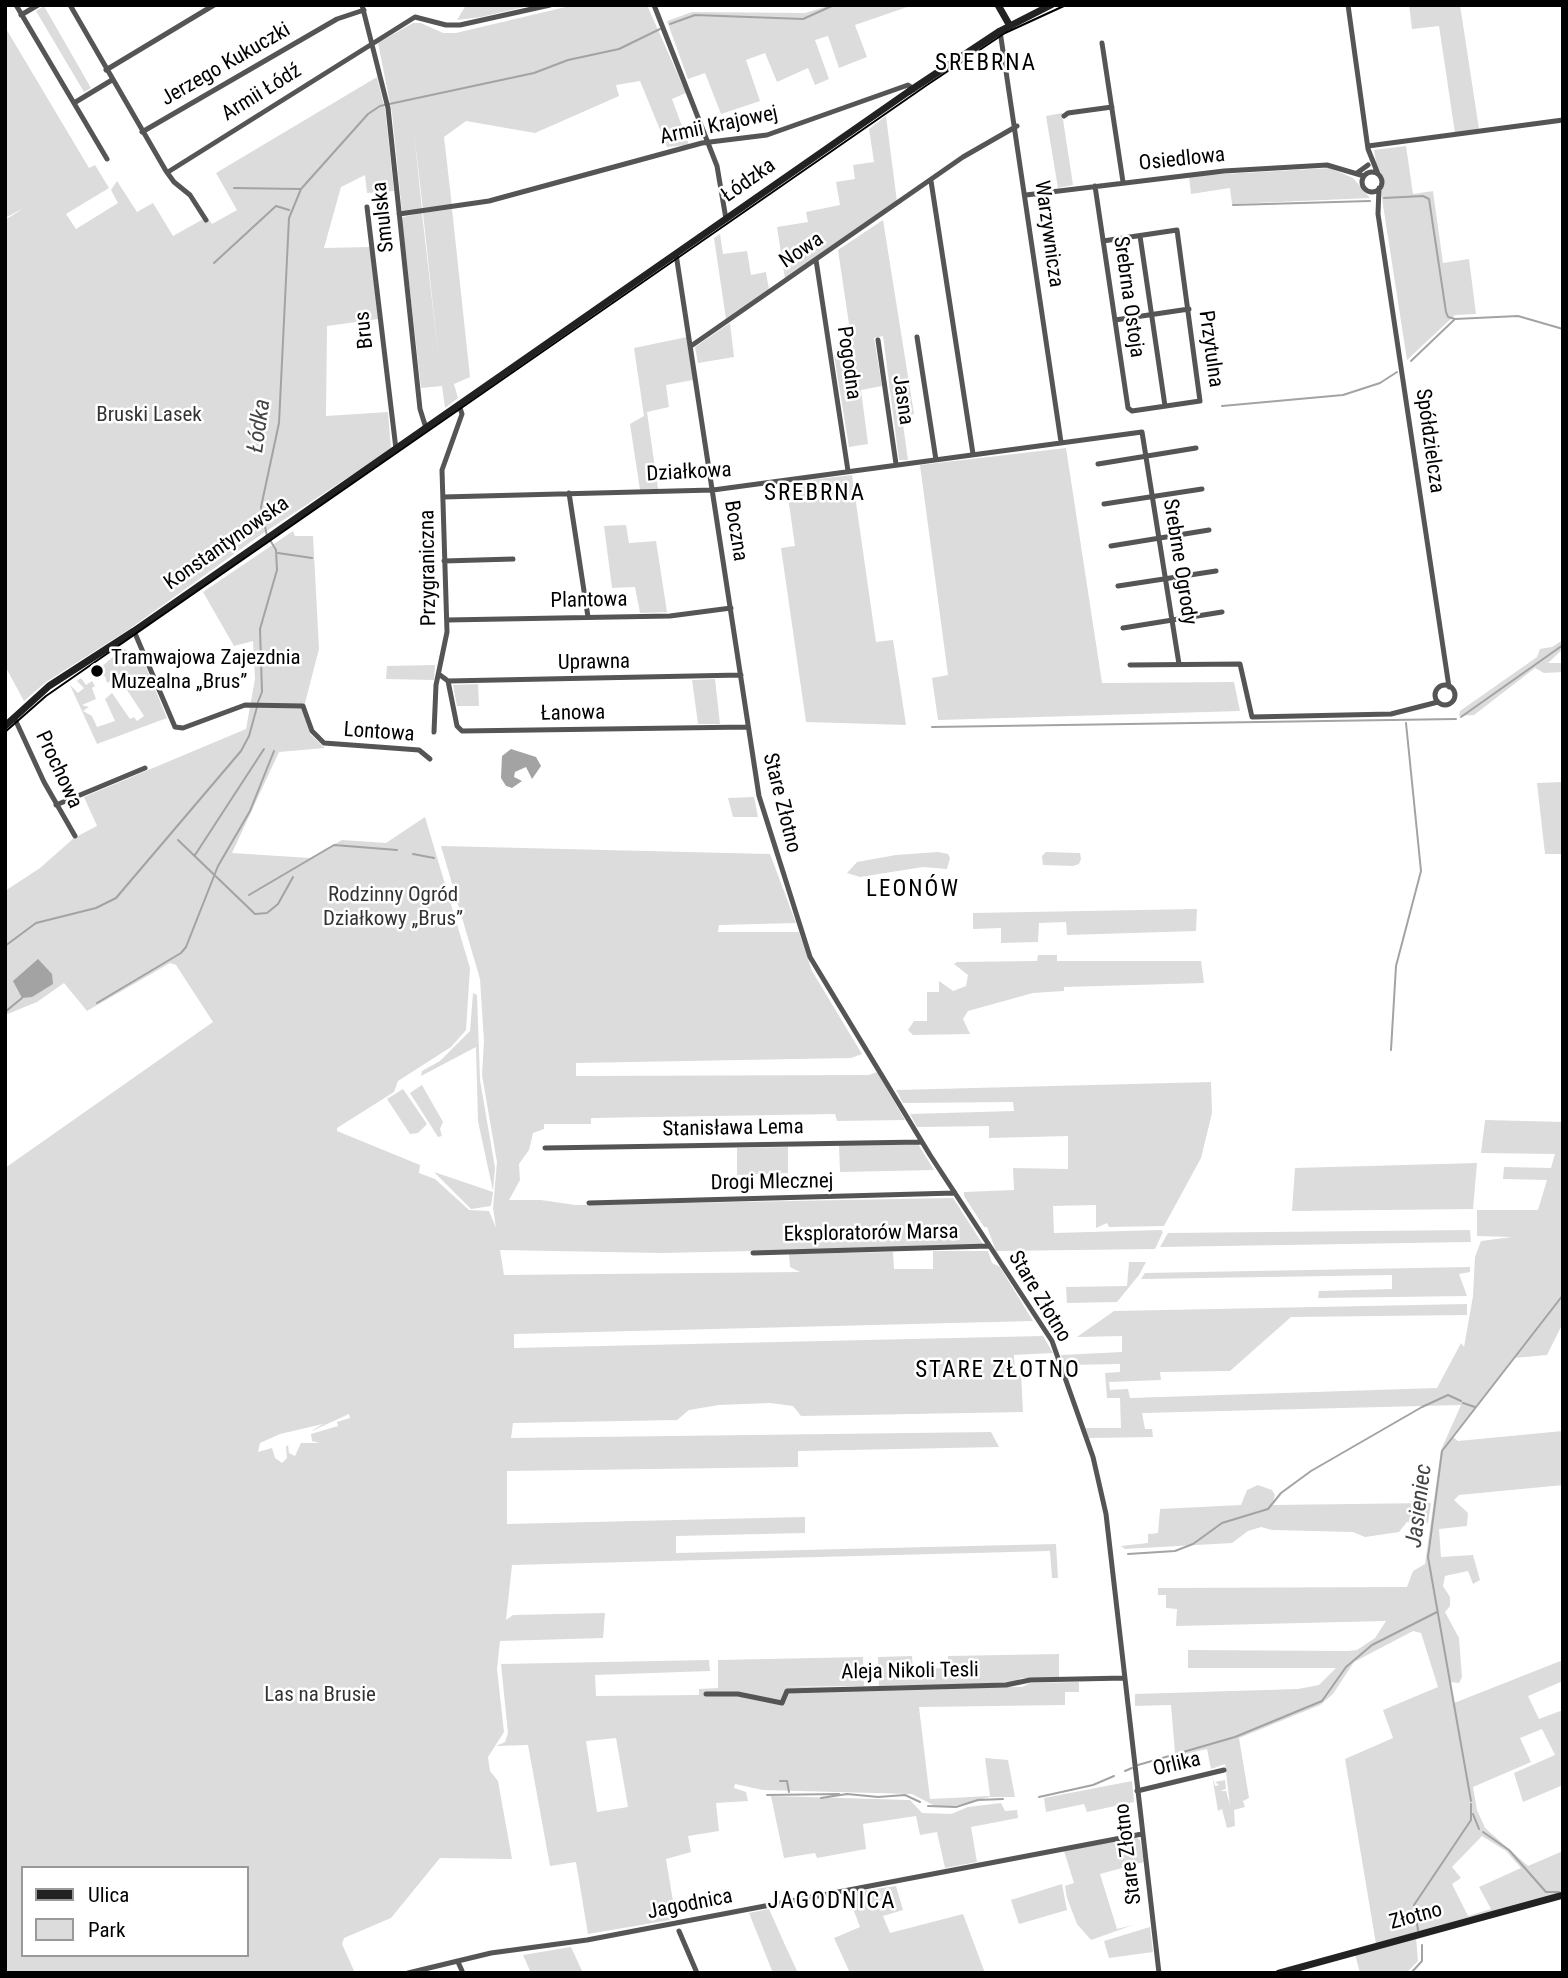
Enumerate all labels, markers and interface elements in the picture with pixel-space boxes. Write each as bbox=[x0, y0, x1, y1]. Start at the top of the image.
street label: Jerzego Kukuczki bbox=[157, 18, 295, 112]
district label: SREBRNA bbox=[936, 50, 1036, 78]
street label: Armii Łódź bbox=[218, 59, 306, 127]
street label: Armii Krajowej bbox=[658, 101, 780, 151]
street label: Osiedlowa bbox=[1138, 143, 1226, 177]
street label: Łódzka bbox=[717, 154, 781, 208]
street label: Warzywnicza bbox=[1028, 179, 1068, 289]
street label: Smulska bbox=[368, 180, 400, 254]
street label: Nowa bbox=[775, 227, 829, 275]
street label: Srebrna Ostoja bbox=[1107, 235, 1149, 359]
street label: Przytulna bbox=[1192, 309, 1228, 389]
street label: Brus bbox=[351, 310, 379, 350]
street label: Pogodna bbox=[830, 325, 866, 401]
street label: Jasna bbox=[886, 373, 918, 427]
street label: Spółdzielcza bbox=[1409, 387, 1449, 495]
water label: Łódka bbox=[243, 398, 277, 454]
park label: Bruski Lasek bbox=[96, 403, 202, 429]
street label: Działkowa bbox=[646, 458, 732, 488]
district label: SREBRNA bbox=[765, 480, 865, 508]
street label: Konstantynowska bbox=[160, 492, 294, 596]
street label: Srebrne Ogrody bbox=[1157, 497, 1201, 627]
street label: Boczna bbox=[718, 499, 752, 563]
street label: Przygraniczna bbox=[415, 510, 443, 626]
street label: Plantowa bbox=[550, 588, 628, 614]
place label: Tramwajowa Zajezdnia Muzealna „Brus” bbox=[111, 646, 301, 696]
street label: Uprawna bbox=[558, 650, 630, 676]
marker: Tramwajowa Zajezdnia Muzealna „Brus” bbox=[89, 663, 105, 679]
street label: Łanowa bbox=[541, 701, 605, 727]
street label: Lontowa bbox=[343, 718, 415, 748]
street label: Prochowa bbox=[29, 727, 87, 813]
street label: Stare Złotno bbox=[756, 751, 806, 855]
district label: LEONÓW bbox=[867, 876, 959, 904]
park label: Rodzinny Ogród Działkowy „Brus” bbox=[323, 883, 463, 933]
street label: Stanisława Lema bbox=[662, 1115, 804, 1143]
street label: Drogi Mlecznej bbox=[710, 1169, 834, 1197]
street label: Eksploratorów Marsa bbox=[783, 1220, 959, 1248]
street label: Stare Złotno bbox=[1002, 1247, 1076, 1347]
district label: STARE ZŁOTNO bbox=[917, 1357, 1079, 1385]
water label: Jasieniec bbox=[1401, 1463, 1439, 1549]
street label: Aleja Nikoli Tesli bbox=[841, 1658, 979, 1686]
park label: Las na Brusie bbox=[264, 1683, 376, 1709]
street label: Orlika bbox=[1151, 1747, 1203, 1783]
street label: Stare Złotno bbox=[1110, 1802, 1148, 1906]
legend bbox=[21, 1866, 248, 1957]
text: Ulica bbox=[88, 1883, 129, 1907]
street label: Jagodnica bbox=[645, 1884, 735, 1926]
district label: JAGODNICA bbox=[769, 1888, 895, 1916]
street label: Złotno bbox=[1387, 1898, 1445, 1936]
text: Park bbox=[88, 1918, 125, 1942]

